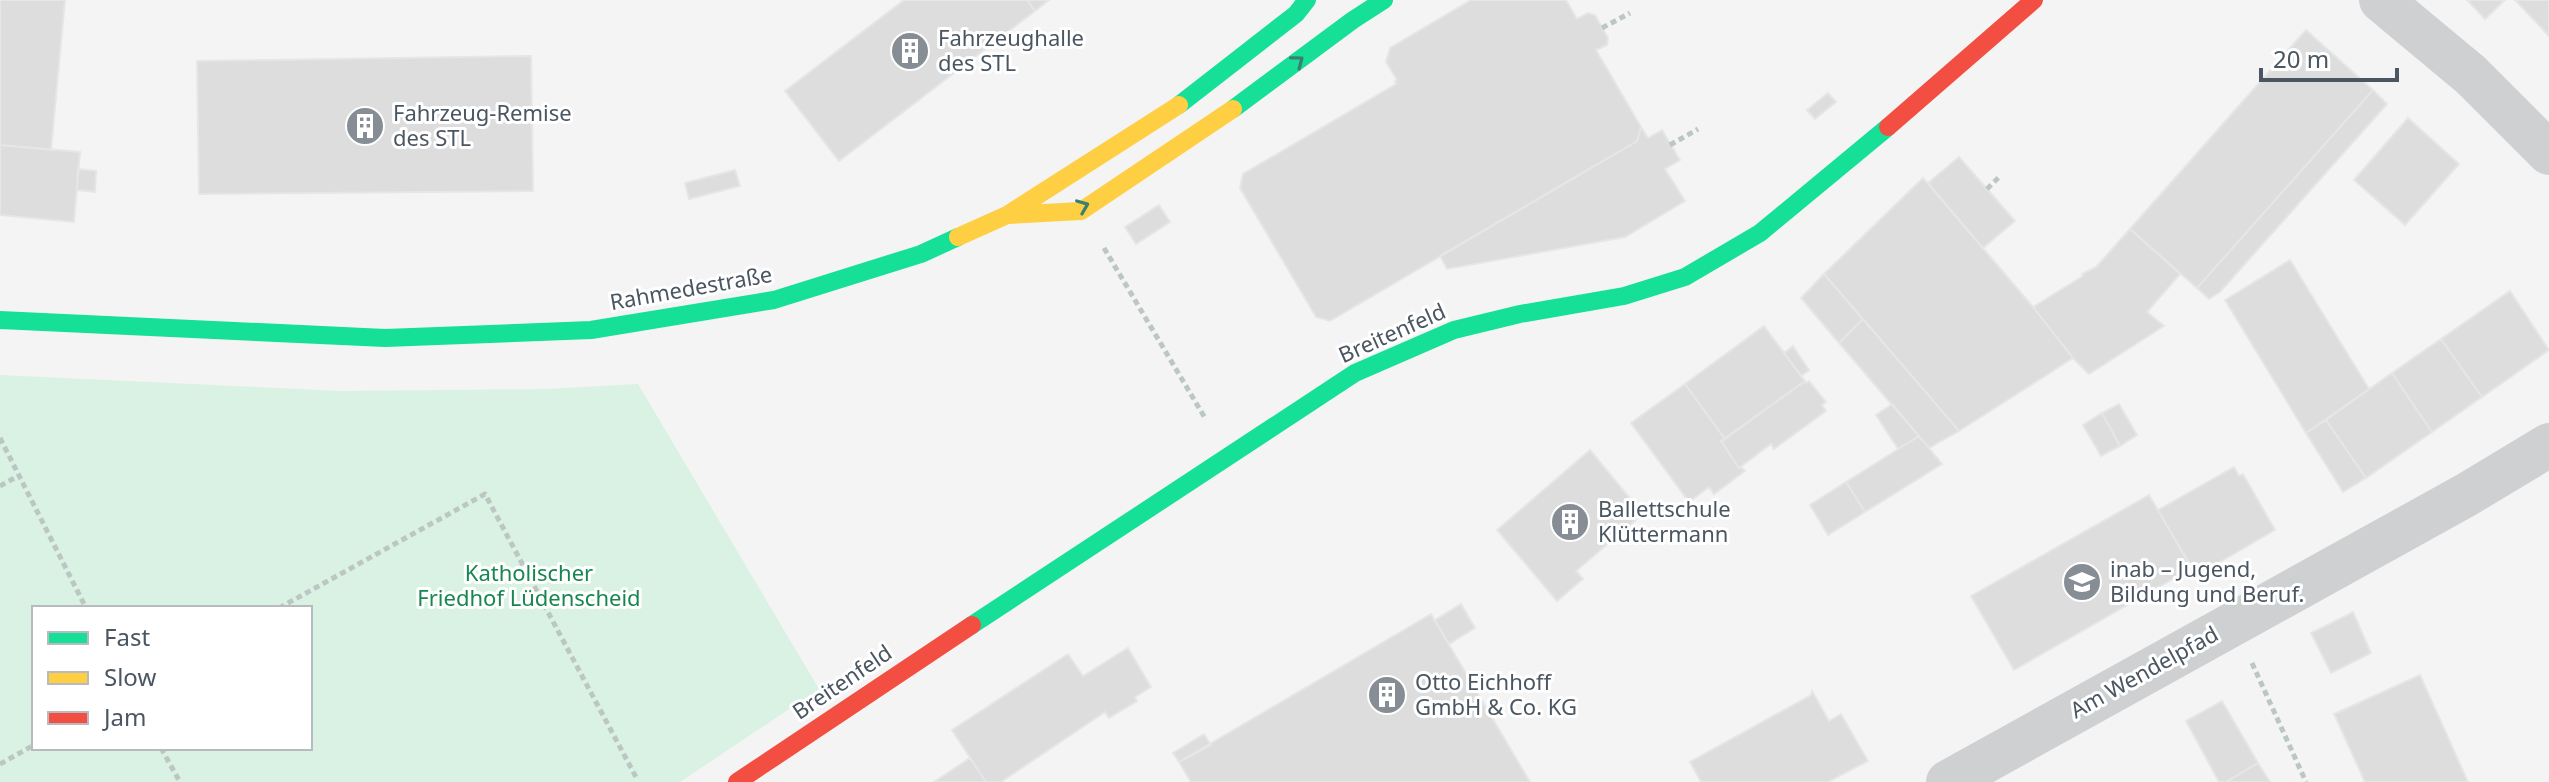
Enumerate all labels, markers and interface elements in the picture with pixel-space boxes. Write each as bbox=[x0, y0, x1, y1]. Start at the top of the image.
place label: Fahrzeughalle des STL bbox=[938, 22, 1084, 77]
building icon: Fahrzeughalle des STL bbox=[889, 30, 931, 72]
scale bar bbox=[2261, 32, 2397, 82]
text: 20 m bbox=[2273, 42, 2329, 75]
one-way arrow bbox=[1289, 57, 1304, 71]
place label: Fahrzeug-Remise des STL bbox=[393, 97, 572, 152]
building icon: Fahrzeug-Remise des STL bbox=[344, 105, 386, 147]
one-way arrow bbox=[1075, 199, 1089, 216]
street label: Rahmedestraße bbox=[607, 258, 774, 316]
street label: Breitenfeld bbox=[1333, 295, 1450, 369]
place label: Ballettschule Klüttermann bbox=[1598, 493, 1731, 548]
building icon: Ballettschule Klüttermann bbox=[1549, 501, 1591, 543]
place label: inab – Jugend, Bildung und Beruf. bbox=[2110, 553, 2304, 608]
park label: Katholischer Friedhof Lüdenscheid bbox=[417, 557, 641, 612]
school or university icon: inab – Jugend, Bildung und Beruf. bbox=[2061, 561, 2103, 603]
legend bbox=[32, 606, 312, 750]
street label: Am Wendelpfad bbox=[2064, 618, 2223, 724]
text: Fast bbox=[104, 620, 150, 653]
street label: Breitenfeld bbox=[786, 637, 897, 726]
text: Slow bbox=[104, 660, 156, 693]
place label: Otto Eichhoff GmbH & Co. KG bbox=[1415, 666, 1577, 721]
building icon: Otto Eichhoff GmbH & Co. KG bbox=[1366, 674, 1408, 716]
text: Jam bbox=[102, 700, 146, 733]

